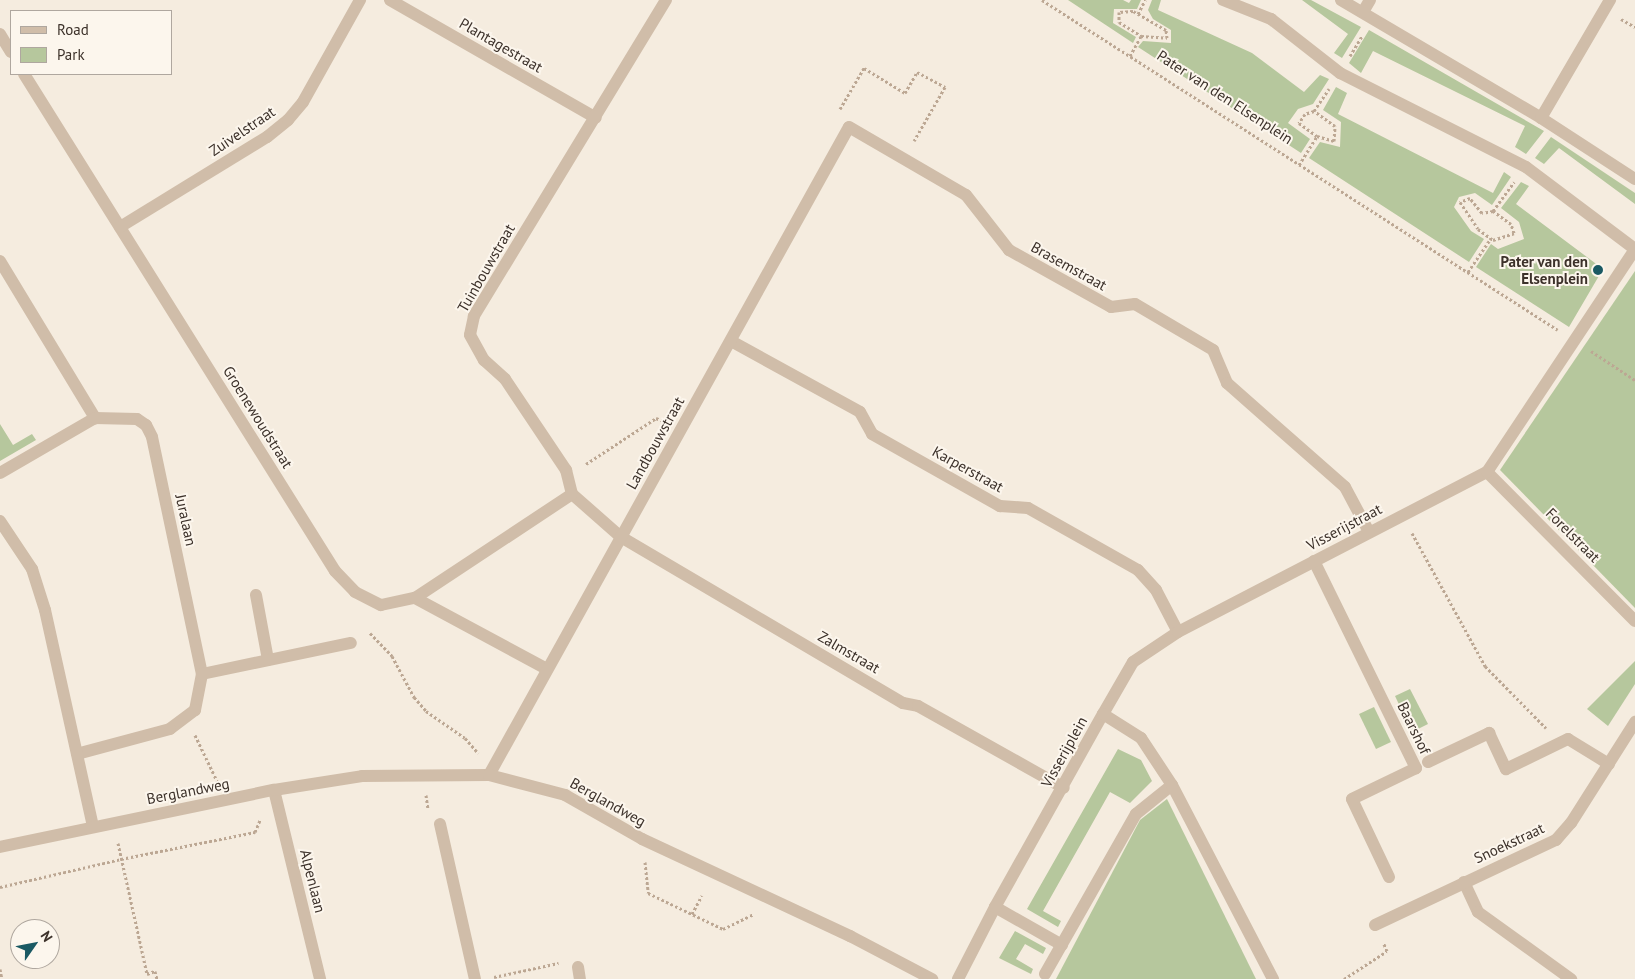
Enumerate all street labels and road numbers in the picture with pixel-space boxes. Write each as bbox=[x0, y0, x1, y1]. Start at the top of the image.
street label: Plantagestraat bbox=[456, 14, 546, 76]
street label: Pater van den Elsenplein bbox=[1154, 46, 1296, 148]
street label: Zuivelstraat bbox=[206, 102, 278, 160]
street label: Tuinbouwstraat bbox=[454, 221, 518, 315]
street label: Brasemstraat bbox=[1028, 238, 1110, 294]
street label: Groenewoudstraat bbox=[219, 363, 297, 471]
street label: Landbouwstraat bbox=[622, 394, 688, 492]
street label: Karperstraat bbox=[929, 442, 1007, 496]
street label: Juralaan bbox=[172, 492, 200, 548]
street label: Visserijstraat bbox=[1303, 500, 1385, 554]
street label: Forelstraat bbox=[1542, 504, 1604, 566]
street label: Zalmstraat bbox=[815, 627, 883, 677]
street label: Baarshof bbox=[1394, 699, 1434, 757]
street label: Visserijplein bbox=[1037, 713, 1091, 791]
street label: Berglandweg bbox=[145, 774, 231, 808]
street label: Berglandweg bbox=[567, 774, 649, 830]
street label: Snoekstraat bbox=[1471, 819, 1547, 867]
street label: Alpenlaan bbox=[296, 848, 330, 914]

